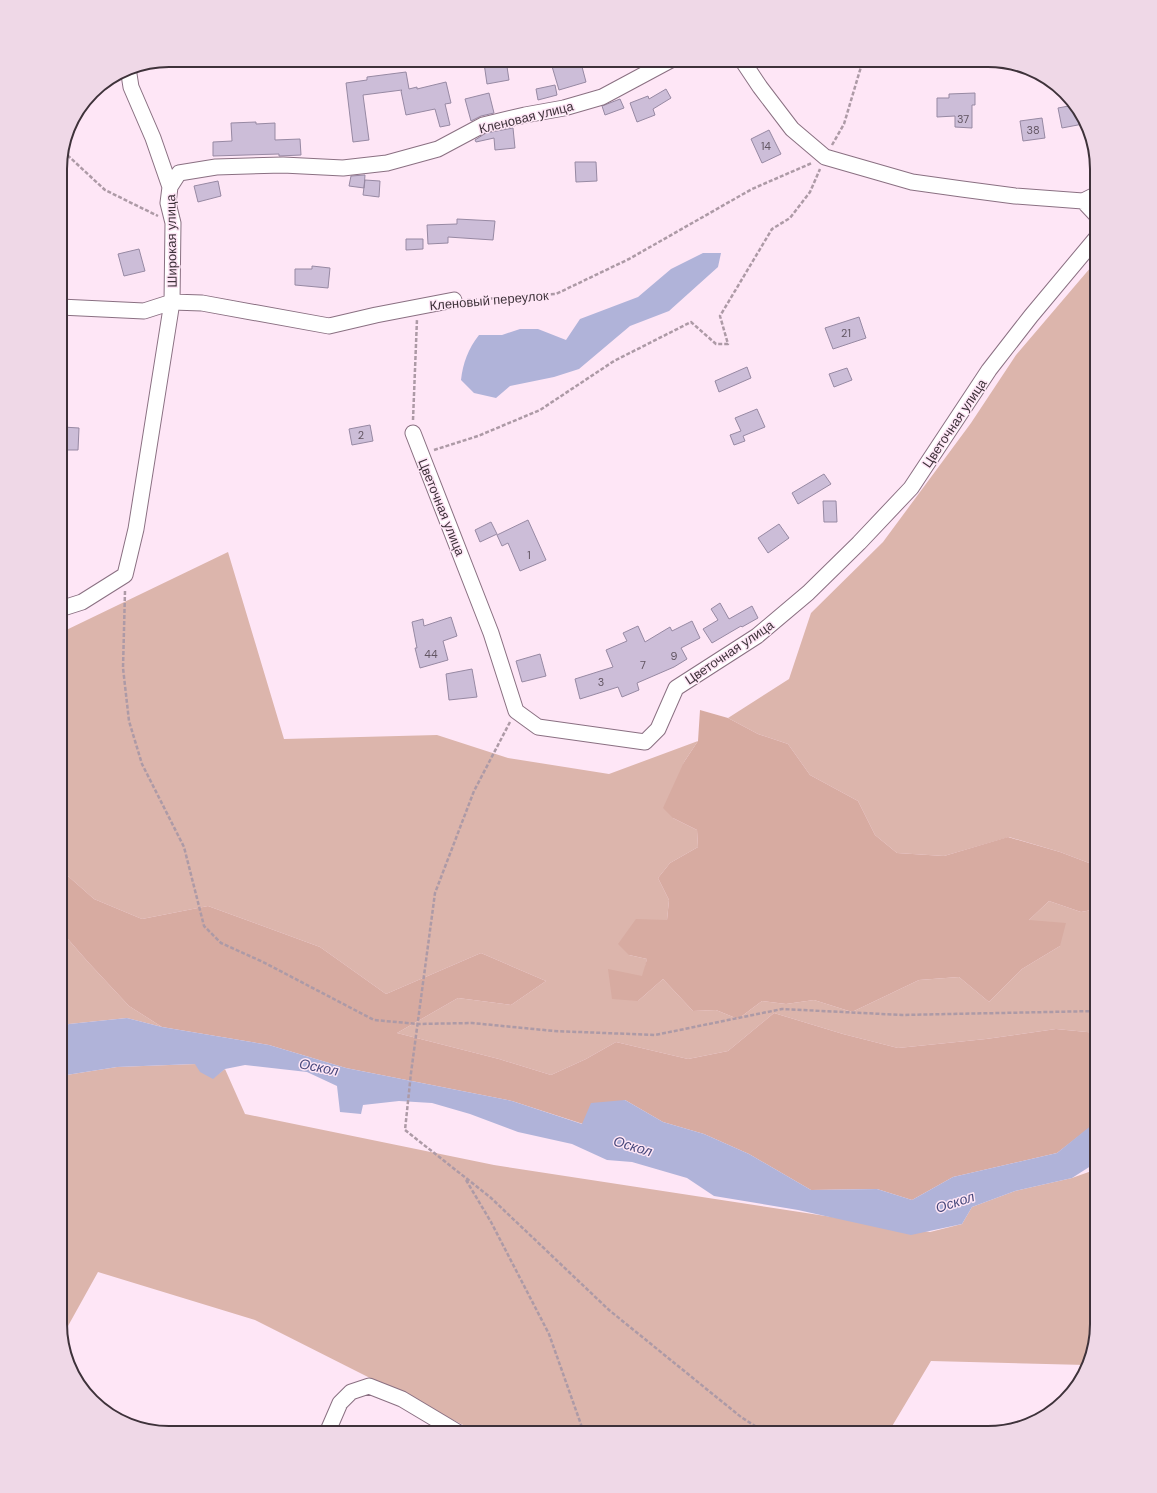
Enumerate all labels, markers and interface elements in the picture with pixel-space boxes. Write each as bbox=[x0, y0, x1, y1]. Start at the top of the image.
street label: Кленовая улица bbox=[477, 97, 576, 137]
house number: 37 bbox=[957, 112, 969, 126]
house number: 38 bbox=[1026, 123, 1040, 137]
house number: 14 bbox=[761, 139, 771, 153]
street label: Широкая улица bbox=[162, 194, 181, 288]
street label: Кленовый переулок bbox=[429, 287, 549, 314]
house number: 21 bbox=[841, 326, 851, 340]
street label: Цветочная улица bbox=[918, 375, 991, 471]
house number: 2 bbox=[358, 428, 364, 442]
street label: Цветочная улица bbox=[414, 456, 469, 559]
house number: 1 bbox=[527, 548, 531, 562]
street label: Цветочная улица bbox=[682, 616, 778, 688]
house number: 44 bbox=[424, 647, 438, 661]
house number: 9 bbox=[671, 649, 678, 663]
house number: 7 bbox=[640, 658, 646, 672]
house number: 3 bbox=[598, 675, 604, 689]
water label: Оскол bbox=[298, 1054, 340, 1080]
water label: Оскол bbox=[611, 1132, 655, 1160]
water label: Оскол bbox=[933, 1187, 977, 1217]

